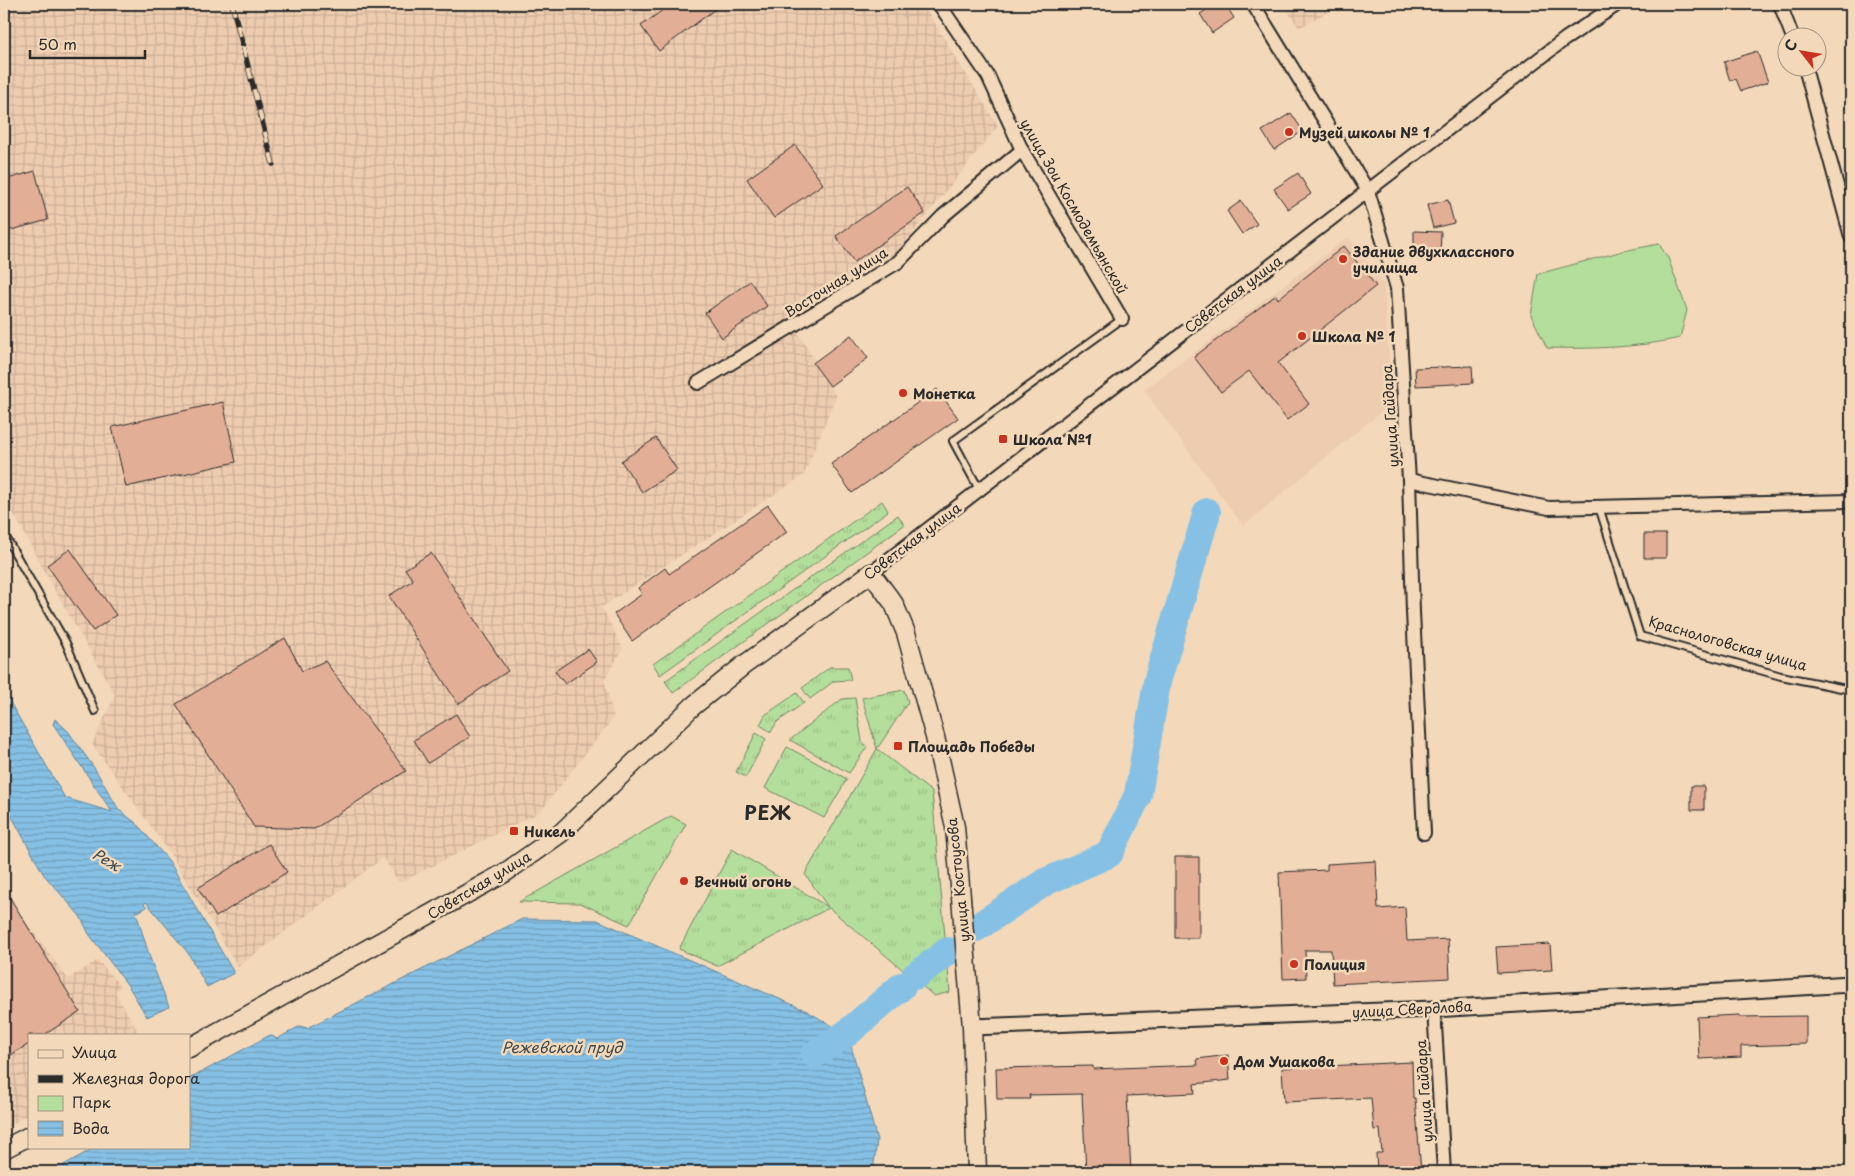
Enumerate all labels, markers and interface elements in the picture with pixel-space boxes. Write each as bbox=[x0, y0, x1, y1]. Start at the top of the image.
scale bar bbox=[30, 28, 145, 60]
north arrow bbox=[1778, 28, 1828, 78]
text: 50 m bbox=[38, 32, 77, 55]
text: С bbox=[1779, 35, 1802, 55]
street label: улица Зои Космодемьянской bbox=[1015, 114, 1133, 298]
place label: Музей школы № 1 bbox=[1299, 122, 1430, 143]
marker: Музей школы № 1 bbox=[1283, 126, 1295, 138]
place label: Здание двухклассного училища bbox=[1352, 241, 1514, 278]
street label: Восточная улица bbox=[780, 242, 892, 322]
street label: Советская улица bbox=[1180, 250, 1286, 338]
marker: Здание двухклассного училища bbox=[1337, 253, 1349, 265]
place label: Школа № 1 bbox=[1312, 326, 1396, 347]
marker: Школа № 1 bbox=[1296, 330, 1308, 342]
street label: улица Гайдара bbox=[1376, 364, 1404, 468]
place label: Монетка bbox=[913, 383, 976, 404]
marker: Монетка bbox=[897, 387, 909, 399]
place label: Школа №1 bbox=[1013, 429, 1092, 450]
marker: Школа №1 bbox=[997, 433, 1009, 445]
street label: Советская улица bbox=[859, 497, 965, 585]
street label: Краснологовская улица bbox=[1646, 610, 1810, 676]
place label: Площадь Победы bbox=[908, 736, 1035, 757]
marker: Площадь Победы bbox=[892, 740, 904, 752]
district label: РЕЖ bbox=[744, 798, 792, 826]
street label: улица Костоусова bbox=[941, 816, 975, 943]
place label: Никель bbox=[524, 821, 576, 842]
marker: Никель bbox=[508, 825, 520, 837]
water label: Реж bbox=[89, 842, 127, 877]
street label: Советская улица bbox=[423, 846, 535, 924]
place label: Вечный огонь bbox=[694, 871, 792, 892]
marker: Вечный огонь bbox=[678, 875, 690, 887]
place label: Полиция bbox=[1304, 954, 1365, 975]
marker: Полиция bbox=[1288, 958, 1300, 970]
street label: улица Свердлова bbox=[1351, 995, 1473, 1023]
legend bbox=[28, 1034, 190, 1148]
water label: Режевской пруд bbox=[502, 1035, 624, 1058]
street label: улица Гайдара bbox=[1410, 1039, 1438, 1143]
text: Улица bbox=[72, 1040, 117, 1063]
place label: Дом Ушакова bbox=[1233, 1051, 1336, 1072]
marker: Дом Ушакова bbox=[1218, 1055, 1230, 1067]
text: Железная дорога bbox=[72, 1066, 200, 1089]
text: Парк bbox=[72, 1090, 111, 1113]
text: Вода bbox=[72, 1116, 110, 1139]

